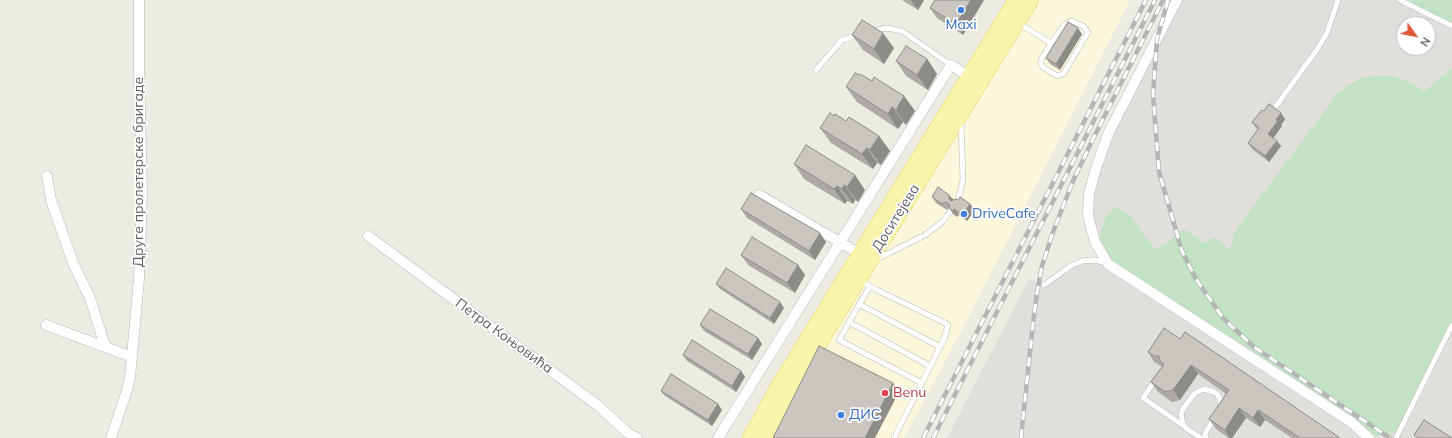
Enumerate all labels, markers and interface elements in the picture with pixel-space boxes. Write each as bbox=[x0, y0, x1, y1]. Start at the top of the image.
marker: Maxi bbox=[956, 5, 966, 15]
north arrow bbox=[1396, 16, 1436, 56]
place label: Maxi bbox=[945, 17, 977, 33]
text: N bbox=[1417, 35, 1433, 49]
street label: Друге пролетерске бригаде bbox=[131, 77, 147, 267]
street label: Доситејева bbox=[869, 181, 923, 255]
place label: DriveCafe bbox=[972, 206, 1036, 222]
marker: DriveCafe bbox=[959, 209, 969, 219]
street label: Петра Коњовића bbox=[452, 295, 556, 377]
place label: Benu bbox=[893, 385, 926, 401]
marker: Benu bbox=[880, 388, 890, 398]
place label: ДИС bbox=[849, 407, 880, 423]
marker: ДИС bbox=[836, 410, 846, 420]

